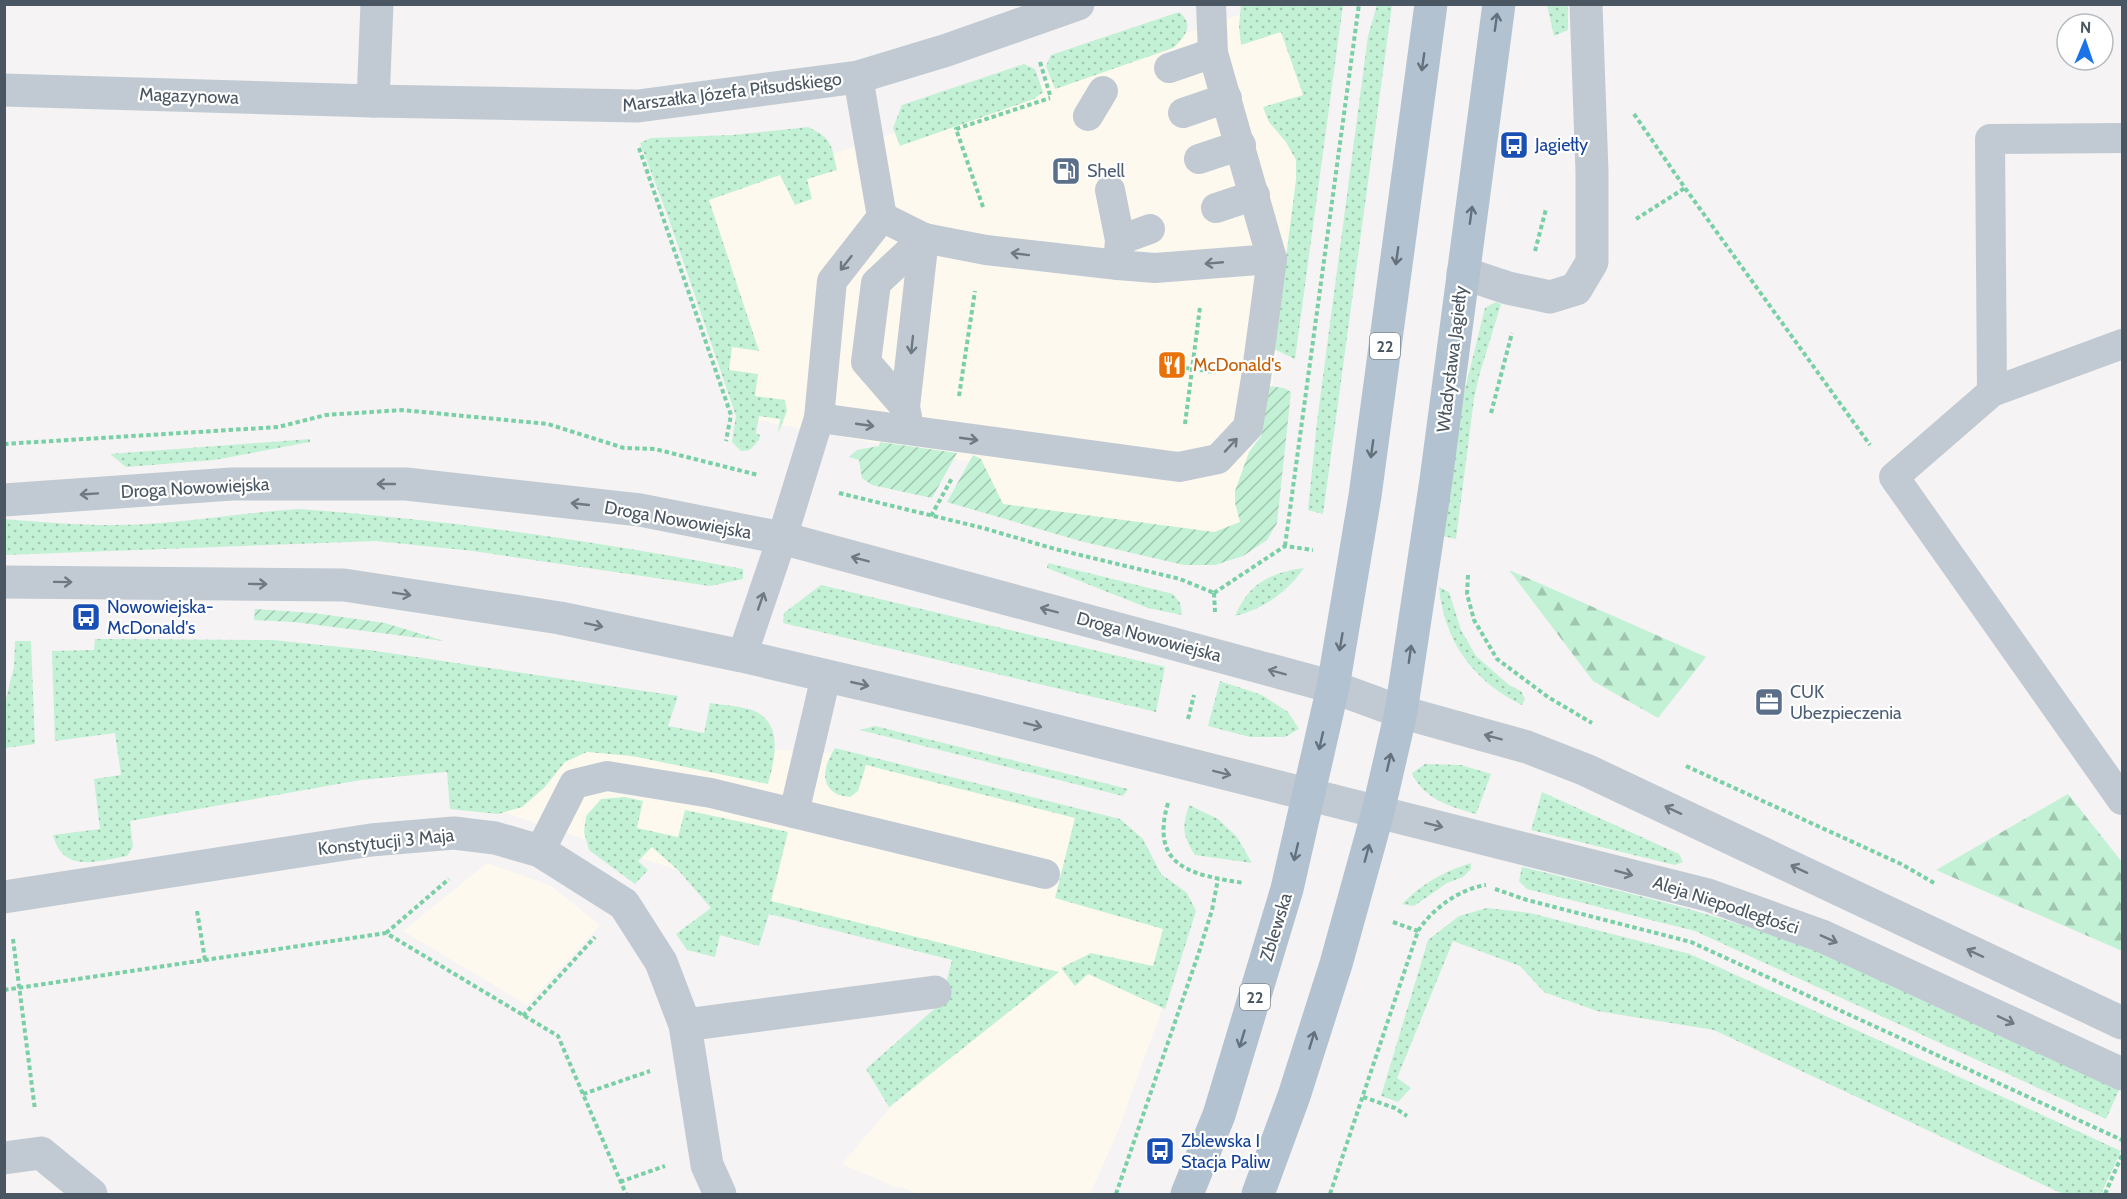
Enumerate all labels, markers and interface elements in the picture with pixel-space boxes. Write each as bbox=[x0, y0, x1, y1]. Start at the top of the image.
one-way arrow bbox=[1491, 12, 1502, 32]
north arrow bbox=[2055, 12, 2115, 72]
text: N bbox=[2080, 18, 2091, 37]
one-way arrow bbox=[1417, 52, 1428, 72]
street label: Marszałka Józefa Piłsudskiego bbox=[621, 68, 843, 116]
street label: Magazynowa bbox=[139, 83, 240, 109]
bus stop icon: Jagiełły bbox=[1498, 129, 1530, 161]
place label: Jagiełły bbox=[1534, 134, 1588, 156]
fuel station icon: Shell bbox=[1050, 155, 1082, 187]
place label: Shell bbox=[1087, 160, 1126, 182]
one-way arrow bbox=[1465, 206, 1476, 225]
one-way arrow bbox=[1392, 245, 1403, 265]
one-way arrow bbox=[1010, 248, 1030, 259]
one-way arrow bbox=[840, 255, 853, 271]
one-way arrow bbox=[1204, 258, 1224, 269]
street label: Władysława Jagiełły bbox=[1432, 284, 1472, 434]
road number: 22 bbox=[1370, 333, 1400, 359]
one-way arrow bbox=[906, 334, 917, 354]
restaurant icon: McDonald's bbox=[1156, 349, 1188, 381]
place label: McDonald's bbox=[1193, 354, 1281, 376]
one-way arrow bbox=[855, 419, 874, 430]
one-way arrow bbox=[959, 434, 978, 445]
one-way arrow bbox=[1224, 438, 1238, 453]
one-way arrow bbox=[1366, 439, 1377, 459]
street label: Droga Nowowiejska bbox=[120, 473, 270, 503]
one-way arrow bbox=[376, 478, 396, 490]
one-way arrow bbox=[80, 489, 100, 500]
street label: Droga Nowowiejska bbox=[603, 496, 754, 544]
one-way arrow bbox=[570, 498, 590, 509]
one-way arrow bbox=[851, 553, 870, 564]
one-way arrow bbox=[52, 576, 72, 588]
one-way arrow bbox=[247, 578, 267, 590]
one-way arrow bbox=[391, 589, 411, 600]
one-way arrow bbox=[756, 592, 767, 611]
place label: Nowowiejska- McDonald's bbox=[107, 596, 214, 639]
bus stop icon: Nowowiejska- McDonald's bbox=[70, 601, 102, 633]
one-way arrow bbox=[1040, 603, 1059, 615]
street label: Droga Nowowiejska bbox=[1074, 607, 1224, 667]
one-way arrow bbox=[584, 620, 603, 631]
one-way arrow bbox=[1335, 631, 1346, 651]
one-way arrow bbox=[1404, 645, 1415, 665]
one-way arrow bbox=[1268, 666, 1287, 677]
one-way arrow bbox=[850, 678, 869, 690]
place label: CUK Ubezpieczenia bbox=[1790, 681, 1902, 724]
office icon: CUK Ubezpieczenia bbox=[1753, 686, 1785, 718]
one-way arrow bbox=[1023, 720, 1042, 732]
one-way arrow bbox=[1315, 731, 1326, 751]
one-way arrow bbox=[1483, 731, 1502, 743]
one-way arrow bbox=[1384, 753, 1396, 772]
one-way arrow bbox=[1213, 767, 1232, 779]
one-way arrow bbox=[1665, 804, 1683, 816]
one-way arrow bbox=[1425, 820, 1444, 832]
street label: Konstytucji 3 Maja bbox=[317, 824, 456, 860]
one-way arrow bbox=[1289, 842, 1301, 861]
one-way arrow bbox=[1361, 844, 1373, 863]
one-way arrow bbox=[1790, 863, 1808, 875]
one-way arrow bbox=[1614, 868, 1633, 880]
street label: Aleja Niepodległości bbox=[1650, 871, 1802, 939]
street label: Zblewska bbox=[1255, 890, 1297, 964]
one-way arrow bbox=[1819, 934, 1838, 945]
one-way arrow bbox=[1966, 946, 1984, 958]
road number: 22 bbox=[1240, 984, 1270, 1010]
one-way arrow bbox=[1997, 1015, 2015, 1027]
one-way arrow bbox=[1236, 1029, 1247, 1048]
one-way arrow bbox=[1307, 1031, 1318, 1050]
place label: Zblewska I Stacja Paliw bbox=[1181, 1130, 1270, 1173]
bus stop icon: Zblewska I Stacja Paliw bbox=[1144, 1135, 1176, 1167]

